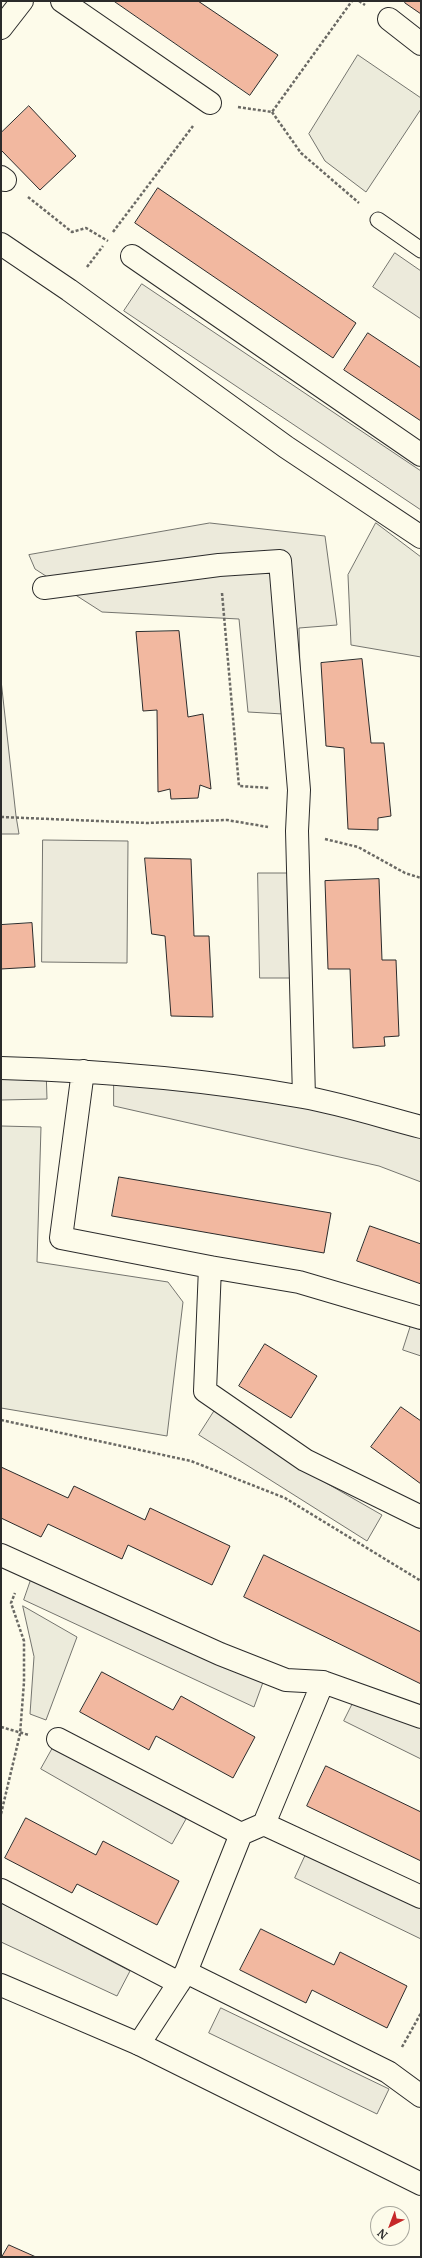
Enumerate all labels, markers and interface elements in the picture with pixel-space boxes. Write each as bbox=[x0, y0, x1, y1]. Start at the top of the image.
north arrow bbox=[370, 2206, 410, 2246]
text: N bbox=[375, 2226, 391, 2242]

